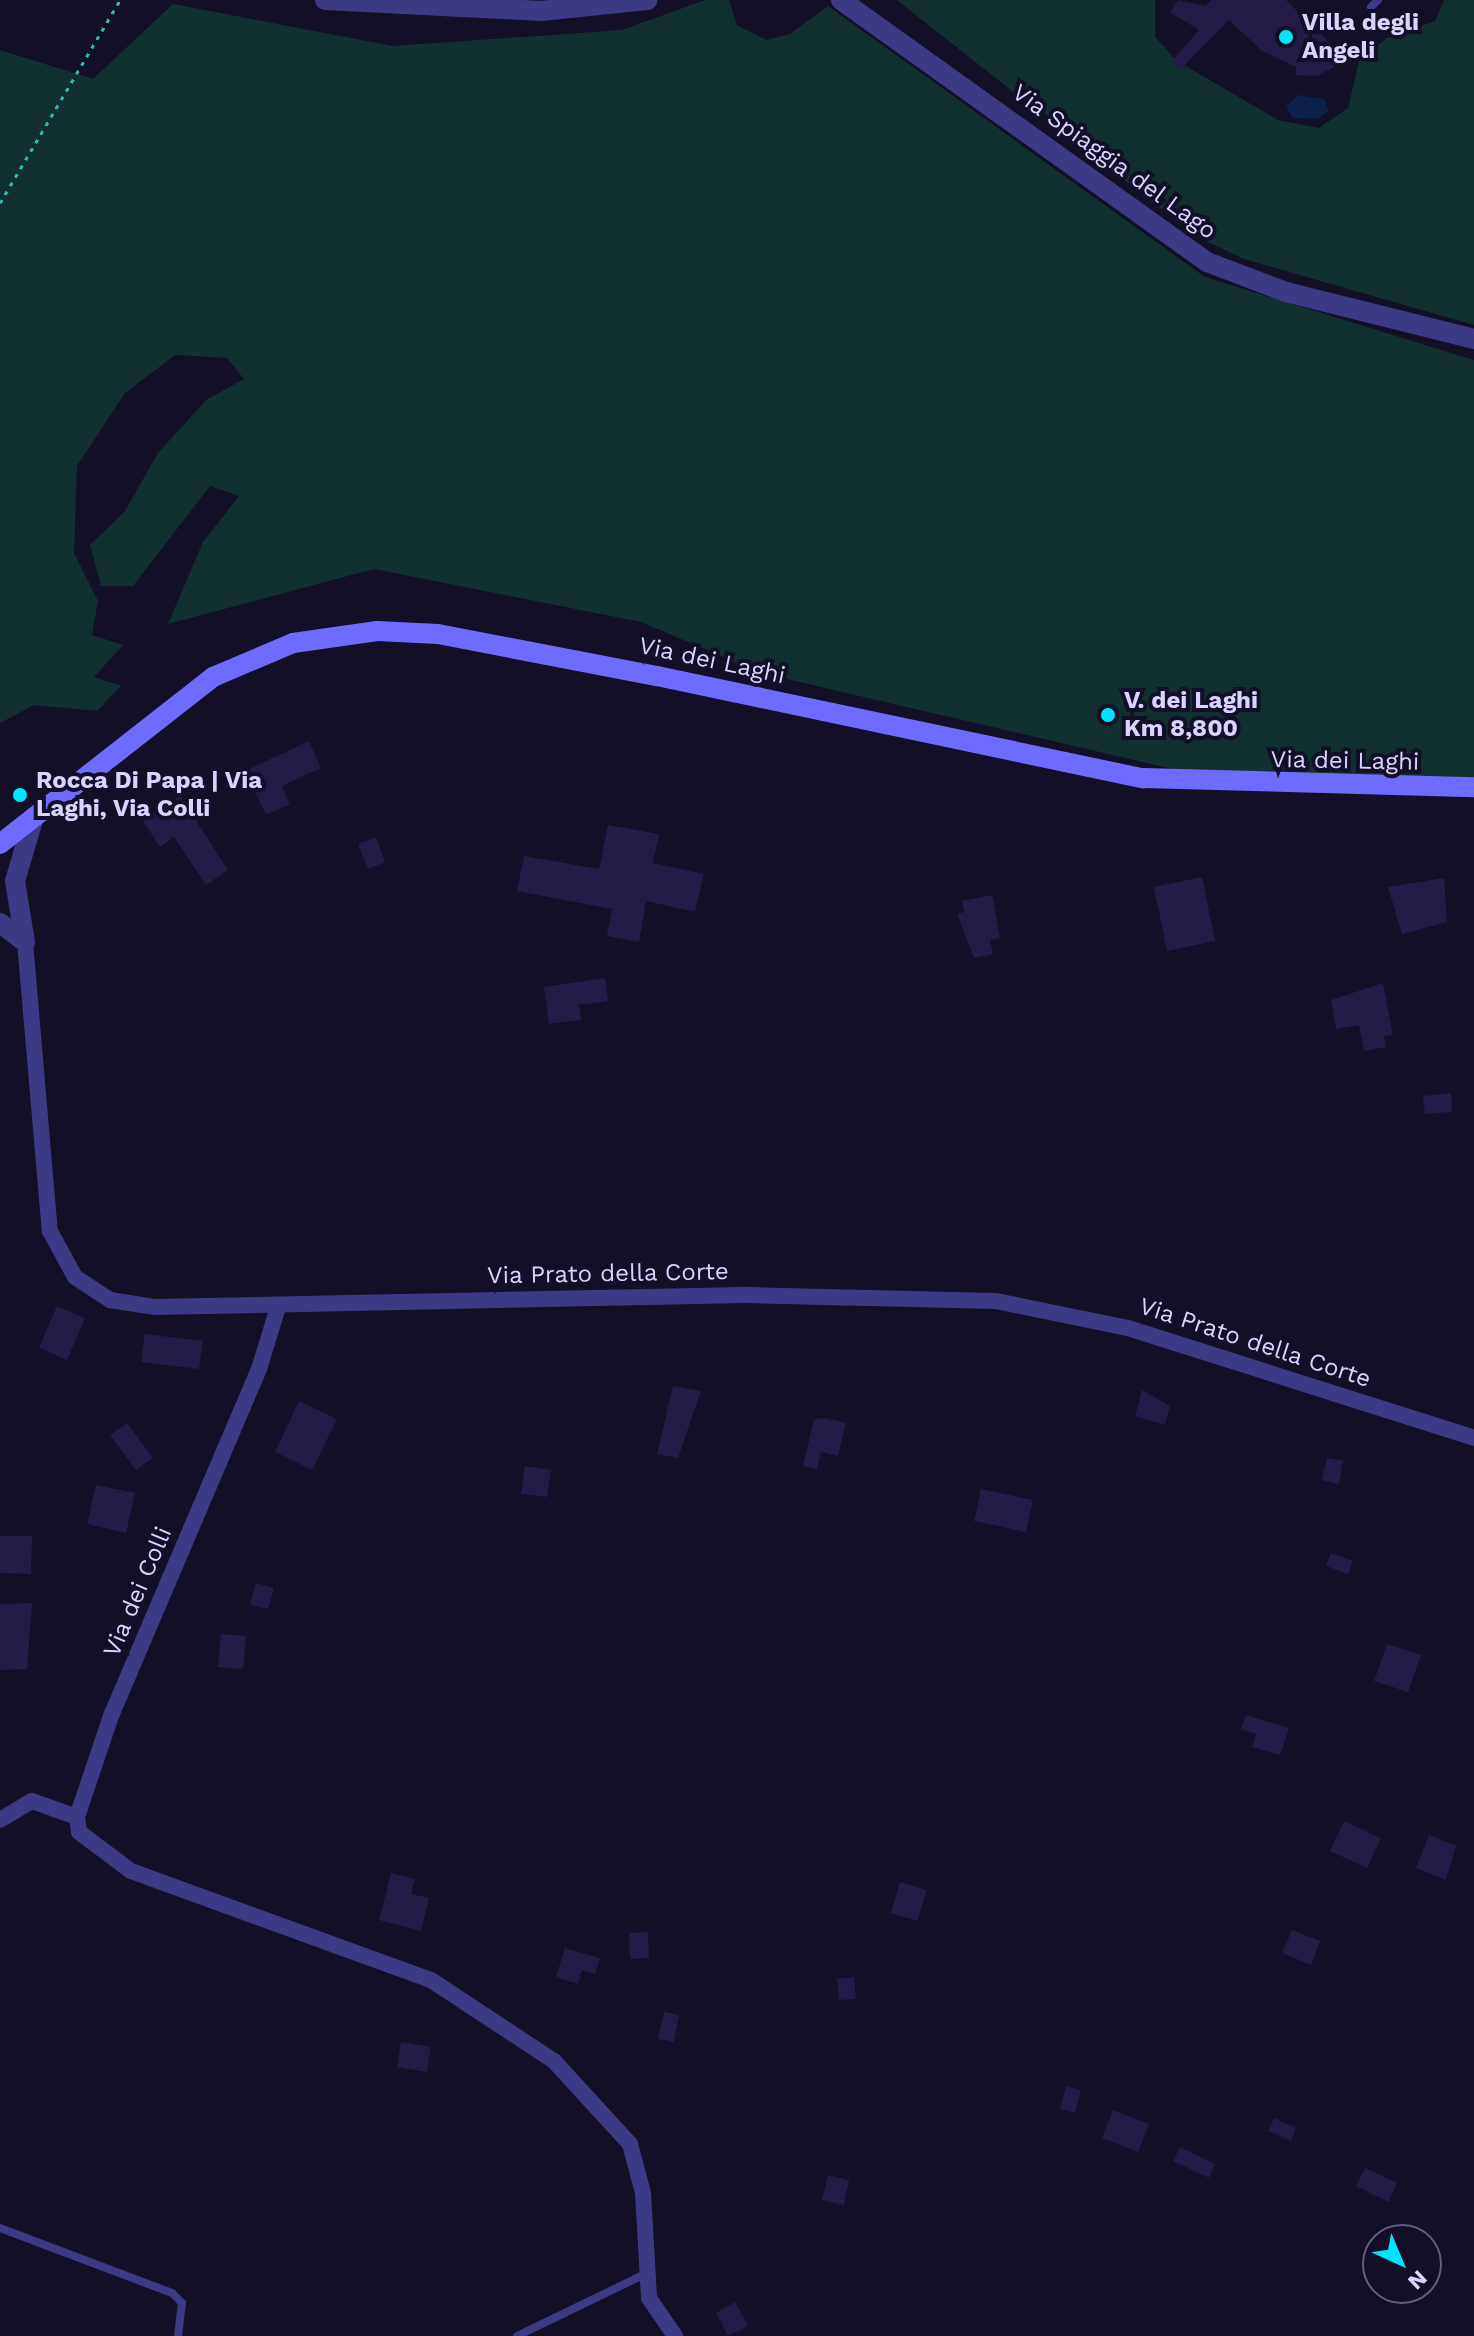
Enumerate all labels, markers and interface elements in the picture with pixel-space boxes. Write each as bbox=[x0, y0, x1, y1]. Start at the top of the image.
place label: Villa degli Angeli bbox=[1302, 9, 1419, 65]
marker: Villa degli Angeli bbox=[1277, 28, 1295, 46]
street label: Via Spiaggia del Lago bbox=[1006, 78, 1222, 246]
street label: Via dei Laghi bbox=[636, 631, 788, 691]
place label: V. dei Laghi Km 8,800 bbox=[1124, 687, 1258, 743]
marker: V. dei Laghi Km 8,800 bbox=[1099, 706, 1117, 724]
street label: Via dei Laghi bbox=[1270, 745, 1420, 777]
place label: Rocca Di Papa | Via Laghi, Via Colli bbox=[36, 767, 263, 823]
marker: Rocca Di Papa | Via Laghi, Via Colli bbox=[11, 786, 29, 804]
street label: Via Prato della Corte bbox=[486, 1257, 730, 1291]
street label: Via Prato della Corte bbox=[1135, 1292, 1375, 1394]
street label: Via dei Colli bbox=[98, 1522, 178, 1662]
north arrow bbox=[1362, 2224, 1442, 2304]
text: N bbox=[1403, 2266, 1432, 2295]

